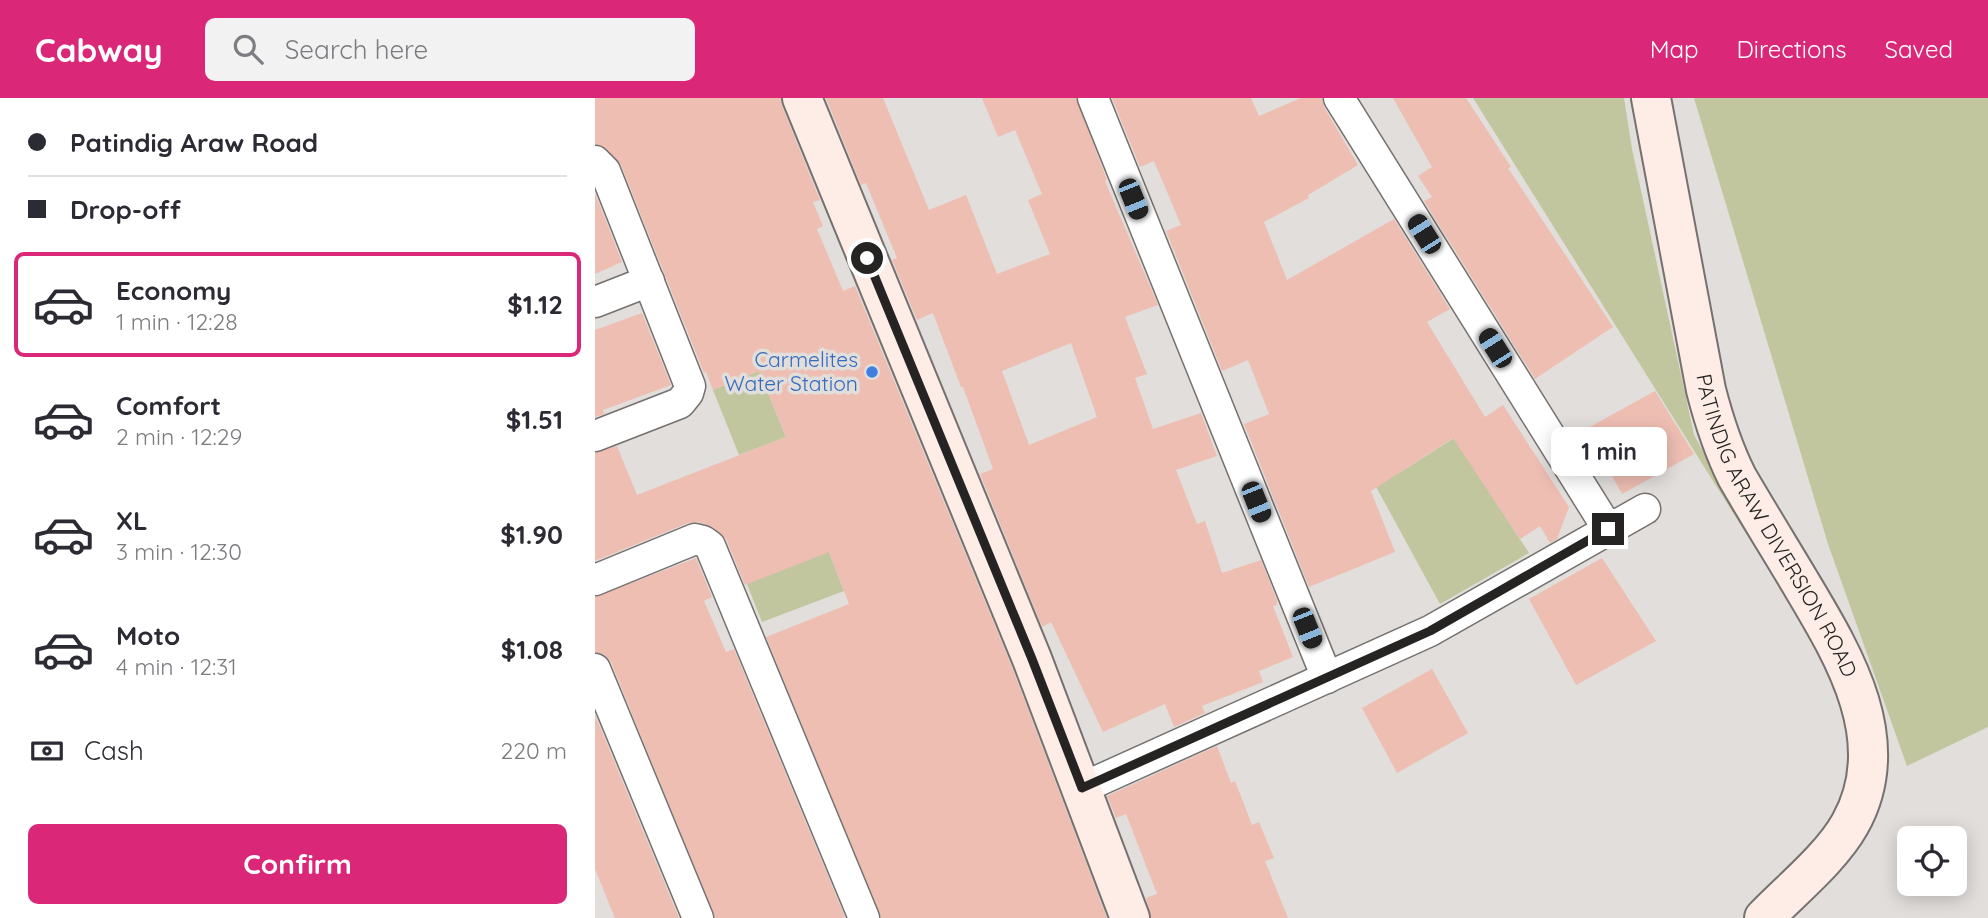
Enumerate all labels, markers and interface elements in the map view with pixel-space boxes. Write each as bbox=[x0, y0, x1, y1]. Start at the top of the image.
search box bbox=[205, 18, 695, 81]
text: Cabway bbox=[35, 29, 163, 70]
icon: search bbox=[229, 30, 267, 68]
text: Search here bbox=[285, 33, 428, 66]
text: Map bbox=[1650, 34, 1699, 64]
text: Directions bbox=[1737, 34, 1847, 64]
text: Saved bbox=[1885, 34, 1953, 64]
text: Patindig Araw Road bbox=[70, 126, 318, 159]
car bbox=[1116, 176, 1151, 222]
text: Drop-off bbox=[70, 193, 181, 226]
car bbox=[1404, 211, 1445, 257]
route start bbox=[851, 242, 883, 274]
icon: car bbox=[32, 273, 95, 336]
text: Economy bbox=[116, 274, 231, 307]
text: $1.12 bbox=[507, 288, 563, 321]
text: 1 min · 12:28 bbox=[116, 307, 238, 336]
car bbox=[1475, 325, 1516, 371]
place label: Carmelites Water Station bbox=[724, 346, 858, 396]
marker: Carmelites Water Station bbox=[864, 364, 880, 380]
street label: PATINDIG ARAW DIVERSION ROAD bbox=[1691, 372, 1863, 681]
icon: car bbox=[32, 388, 95, 451]
text: Comfort bbox=[116, 389, 221, 422]
text: $1.51 bbox=[506, 403, 563, 436]
text: 2 min · 12:29 bbox=[116, 422, 242, 451]
callout: 1 min bbox=[1550, 428, 1666, 476]
text: 1 min bbox=[1581, 437, 1637, 466]
car bbox=[1239, 479, 1274, 525]
icon: car bbox=[32, 503, 95, 566]
text: XL bbox=[116, 504, 148, 537]
route end bbox=[1592, 513, 1624, 545]
text: $1.90 bbox=[500, 518, 563, 551]
text: 3 min · 12:30 bbox=[116, 537, 242, 566]
car bbox=[1290, 605, 1325, 651]
icon: car bbox=[32, 618, 95, 681]
text: Moto bbox=[116, 619, 180, 652]
text: $1.08 bbox=[501, 633, 563, 666]
text: 4 min · 12:31 bbox=[116, 652, 237, 681]
icon: cash bbox=[28, 732, 66, 770]
text: Cash bbox=[84, 734, 144, 767]
text: 220 m bbox=[501, 736, 567, 765]
button: Confirm bbox=[28, 824, 567, 904]
map controls bbox=[1897, 826, 1967, 896]
button: locate bbox=[1897, 826, 1967, 896]

